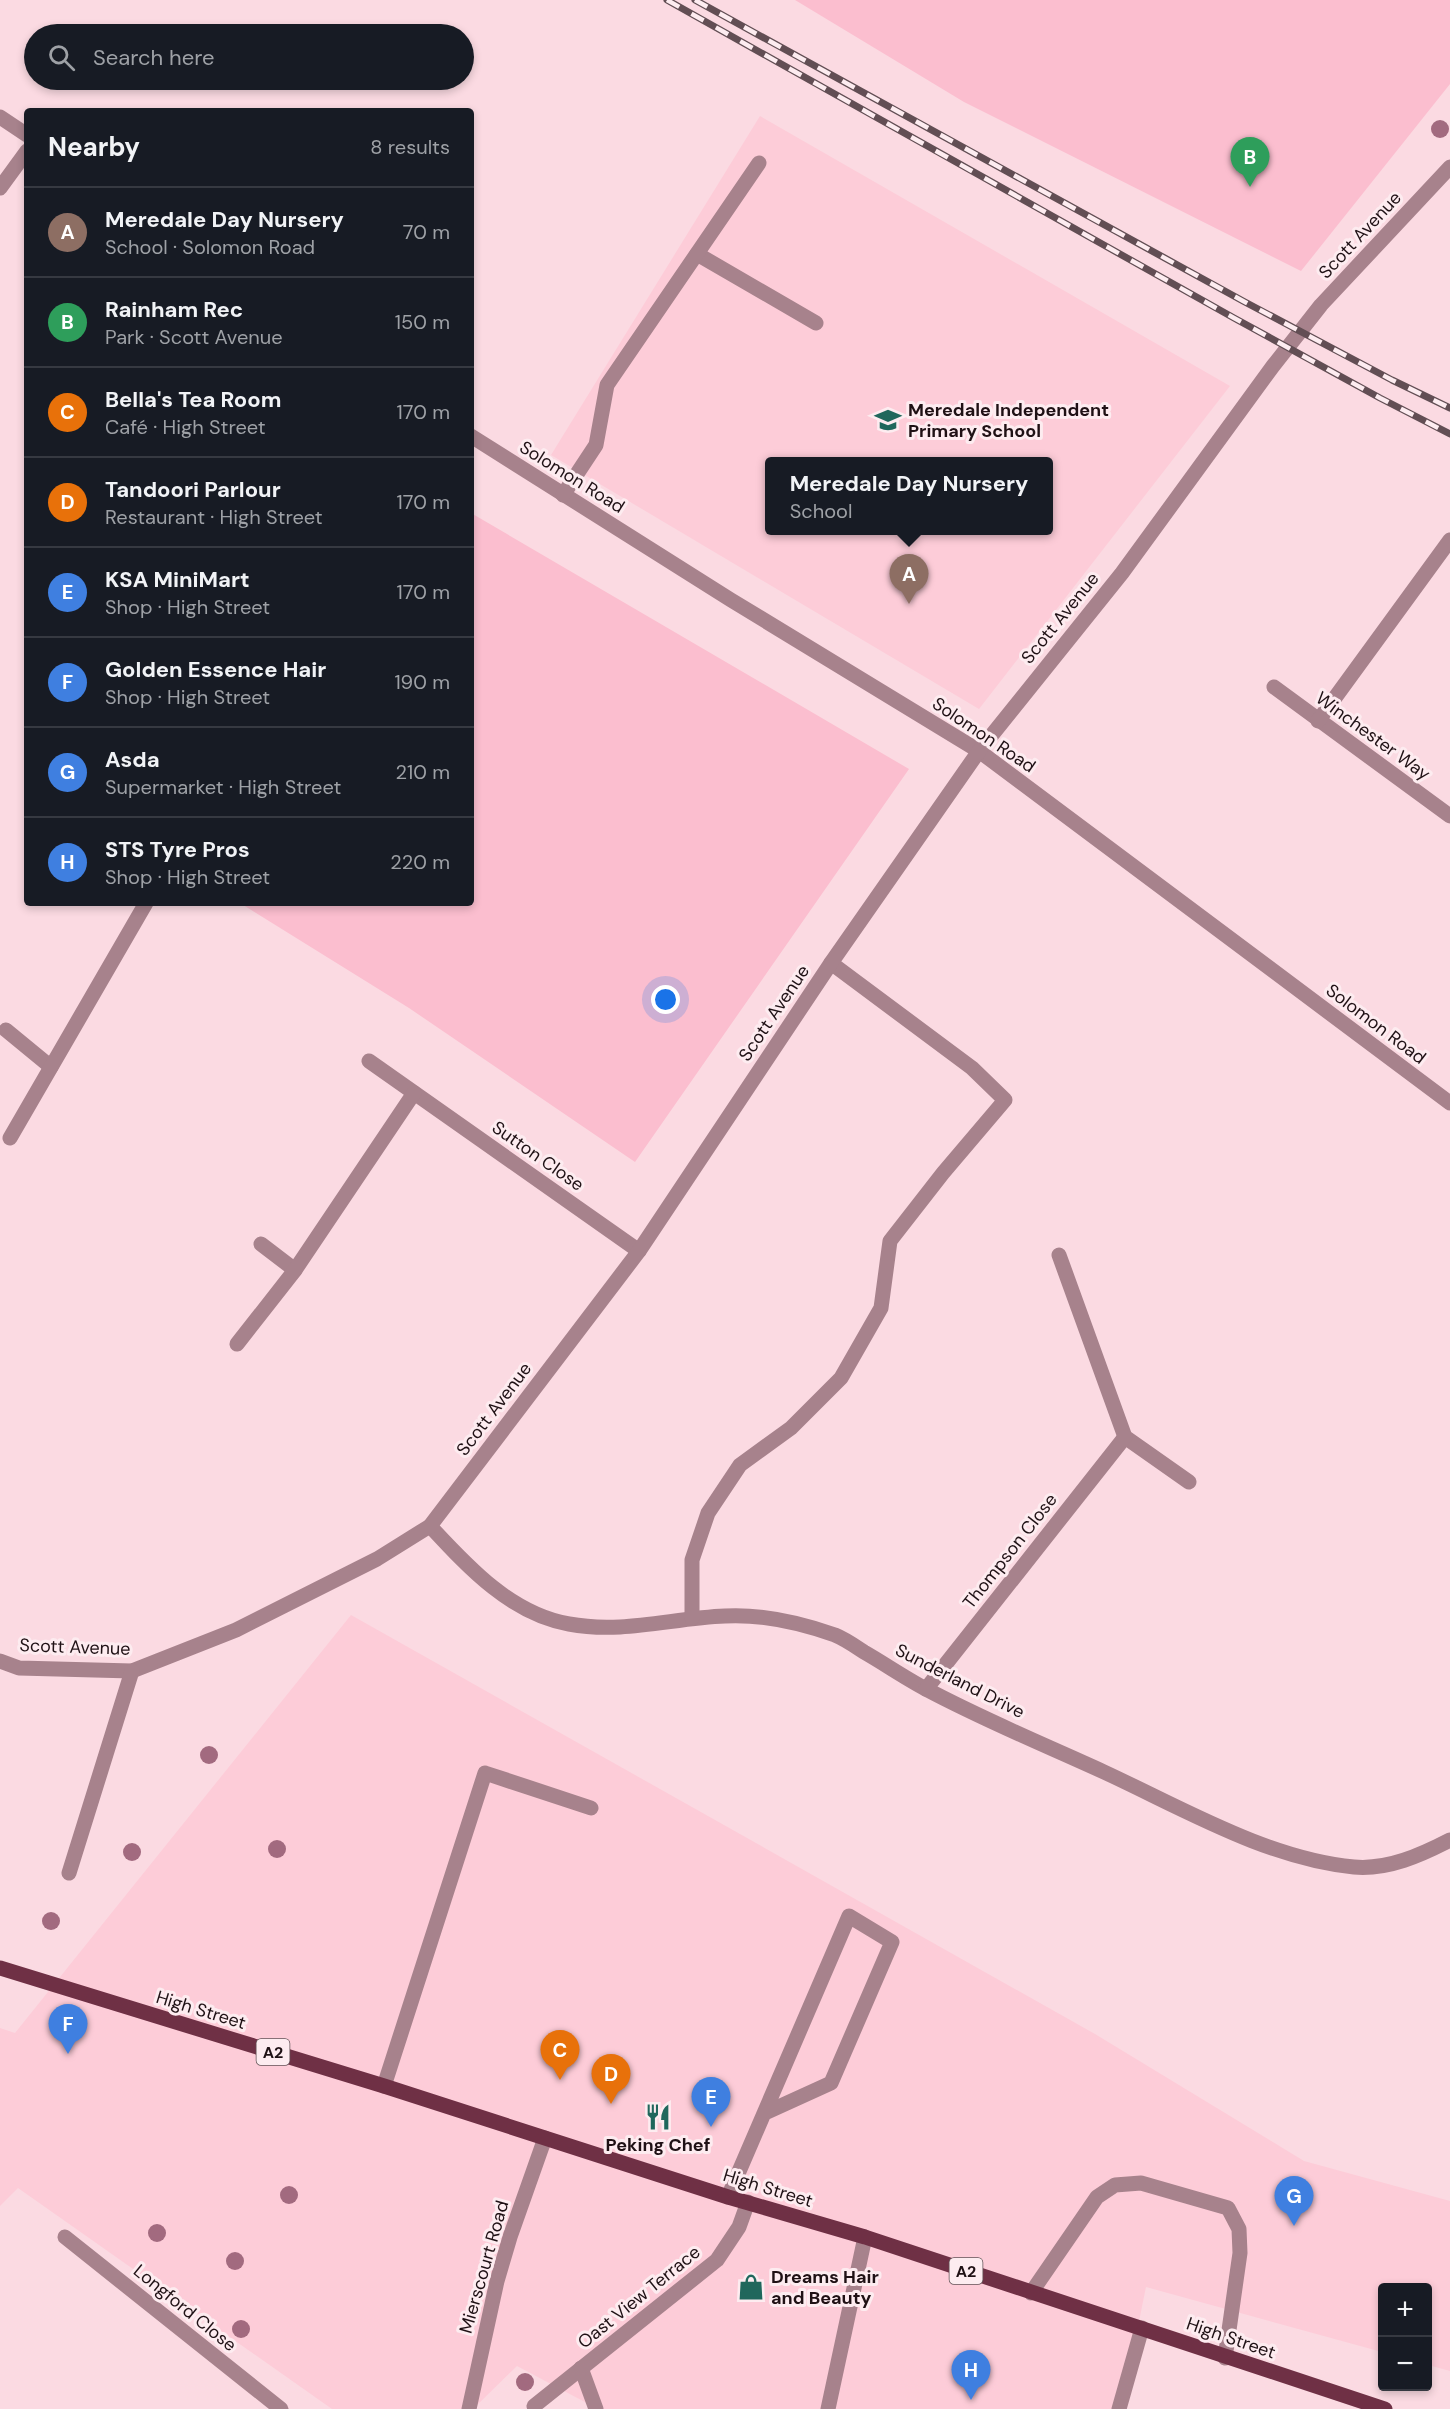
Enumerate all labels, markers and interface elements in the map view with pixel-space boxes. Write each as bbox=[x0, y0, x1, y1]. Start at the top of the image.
search box bbox=[24, 24, 474, 90]
icon: search bbox=[45, 41, 78, 74]
text: Search here bbox=[93, 43, 214, 72]
text: Nearby bbox=[48, 130, 140, 164]
text: 8 results bbox=[370, 134, 450, 160]
pin: B bbox=[1230, 138, 1270, 187]
street label: Scott Avenue bbox=[1313, 186, 1407, 284]
text: Meredale Day Nursery bbox=[105, 205, 344, 234]
text: A bbox=[60, 219, 75, 245]
text: 70 m bbox=[403, 219, 450, 245]
text: School · Solomon Road bbox=[105, 234, 315, 260]
text: Rainham Rec bbox=[105, 295, 243, 324]
text: B bbox=[61, 309, 74, 335]
text: 150 m bbox=[395, 309, 450, 335]
text: Park · Scott Avenue bbox=[105, 324, 283, 350]
text: Bella's Tea Room bbox=[105, 385, 281, 414]
place label: Meredale Independent Primary School bbox=[908, 398, 1109, 443]
text: C bbox=[60, 399, 75, 425]
text: 170 m bbox=[397, 399, 450, 425]
school or university icon: Meredale Independent Primary School bbox=[873, 405, 903, 435]
text: Café · High Street bbox=[105, 414, 266, 440]
street label: Solomon Road bbox=[515, 435, 629, 519]
popup bbox=[765, 457, 1053, 535]
text: Meredale Day Nursery bbox=[790, 469, 1028, 498]
text: Tandoori Parlour bbox=[105, 475, 281, 504]
text: D bbox=[60, 489, 75, 515]
text: 170 m bbox=[397, 489, 450, 515]
text: School bbox=[790, 498, 852, 524]
text: Restaurant · High Street bbox=[105, 504, 323, 530]
pin: A bbox=[890, 554, 928, 604]
text: KSA MiniMart bbox=[105, 565, 249, 594]
street label: Scott Avenue bbox=[1016, 567, 1104, 669]
text: E bbox=[62, 579, 73, 605]
text: 170 m bbox=[397, 579, 450, 605]
text: Shop · High Street bbox=[105, 594, 270, 620]
text: Golden Essence Hair bbox=[105, 655, 326, 684]
text: F bbox=[62, 669, 73, 695]
text: 190 m bbox=[394, 669, 450, 695]
text: Shop · High Street bbox=[105, 684, 270, 710]
street label: Winchester Way bbox=[1311, 686, 1435, 786]
street label: Solomon Road bbox=[928, 692, 1040, 778]
text: Asda bbox=[105, 745, 160, 774]
text: G bbox=[60, 759, 75, 785]
text: 210 m bbox=[395, 759, 450, 785]
text: Supermarket · High Street bbox=[105, 774, 341, 800]
text: STS Tyre Pros bbox=[105, 835, 250, 864]
text: H bbox=[60, 849, 75, 875]
text: 220 m bbox=[390, 849, 450, 875]
text: Shop · High Street bbox=[105, 864, 270, 890]
street label: Scott Avenue bbox=[733, 960, 815, 1066]
street label: Solomon Road bbox=[1321, 978, 1431, 1070]
your location bbox=[651, 985, 680, 1014]
street label: Sutton Close bbox=[487, 1115, 589, 1197]
street label: Scott Avenue bbox=[451, 1357, 537, 1461]
street label: Thompson Close bbox=[957, 1488, 1063, 1614]
street label: Scott Avenue bbox=[19, 1633, 131, 1661]
street label: Sunderland Drive bbox=[891, 1638, 1029, 1724]
street label: High Street bbox=[153, 1985, 249, 2035]
pin: F bbox=[48, 2004, 88, 2054]
pin: C bbox=[540, 2030, 580, 2080]
road number: A2 bbox=[256, 2039, 290, 2065]
pin: D bbox=[592, 2054, 630, 2104]
pin: E bbox=[692, 2078, 730, 2127]
restaurant icon: Peking Chef bbox=[643, 2102, 673, 2132]
place label: Peking Chef bbox=[606, 2133, 710, 2157]
street label: High Street bbox=[720, 2163, 816, 2213]
pin: G bbox=[1274, 2176, 1314, 2226]
street label: Mierscourt Road bbox=[454, 2198, 514, 2336]
street label: Oast View Terrace bbox=[573, 2240, 705, 2354]
road number: A2 bbox=[950, 2258, 982, 2284]
street label: Longford Close bbox=[129, 2259, 241, 2357]
place label: Dreams Hair and Beauty bbox=[771, 2265, 879, 2310]
shop icon: Dreams Hair and Beauty bbox=[736, 2272, 766, 2302]
map controls bbox=[1378, 2283, 1432, 2391]
button: + bbox=[1378, 2283, 1432, 2337]
street label: High Street bbox=[1183, 2312, 1279, 2364]
button: − bbox=[1378, 2337, 1432, 2391]
pin: H bbox=[952, 2350, 990, 2400]

